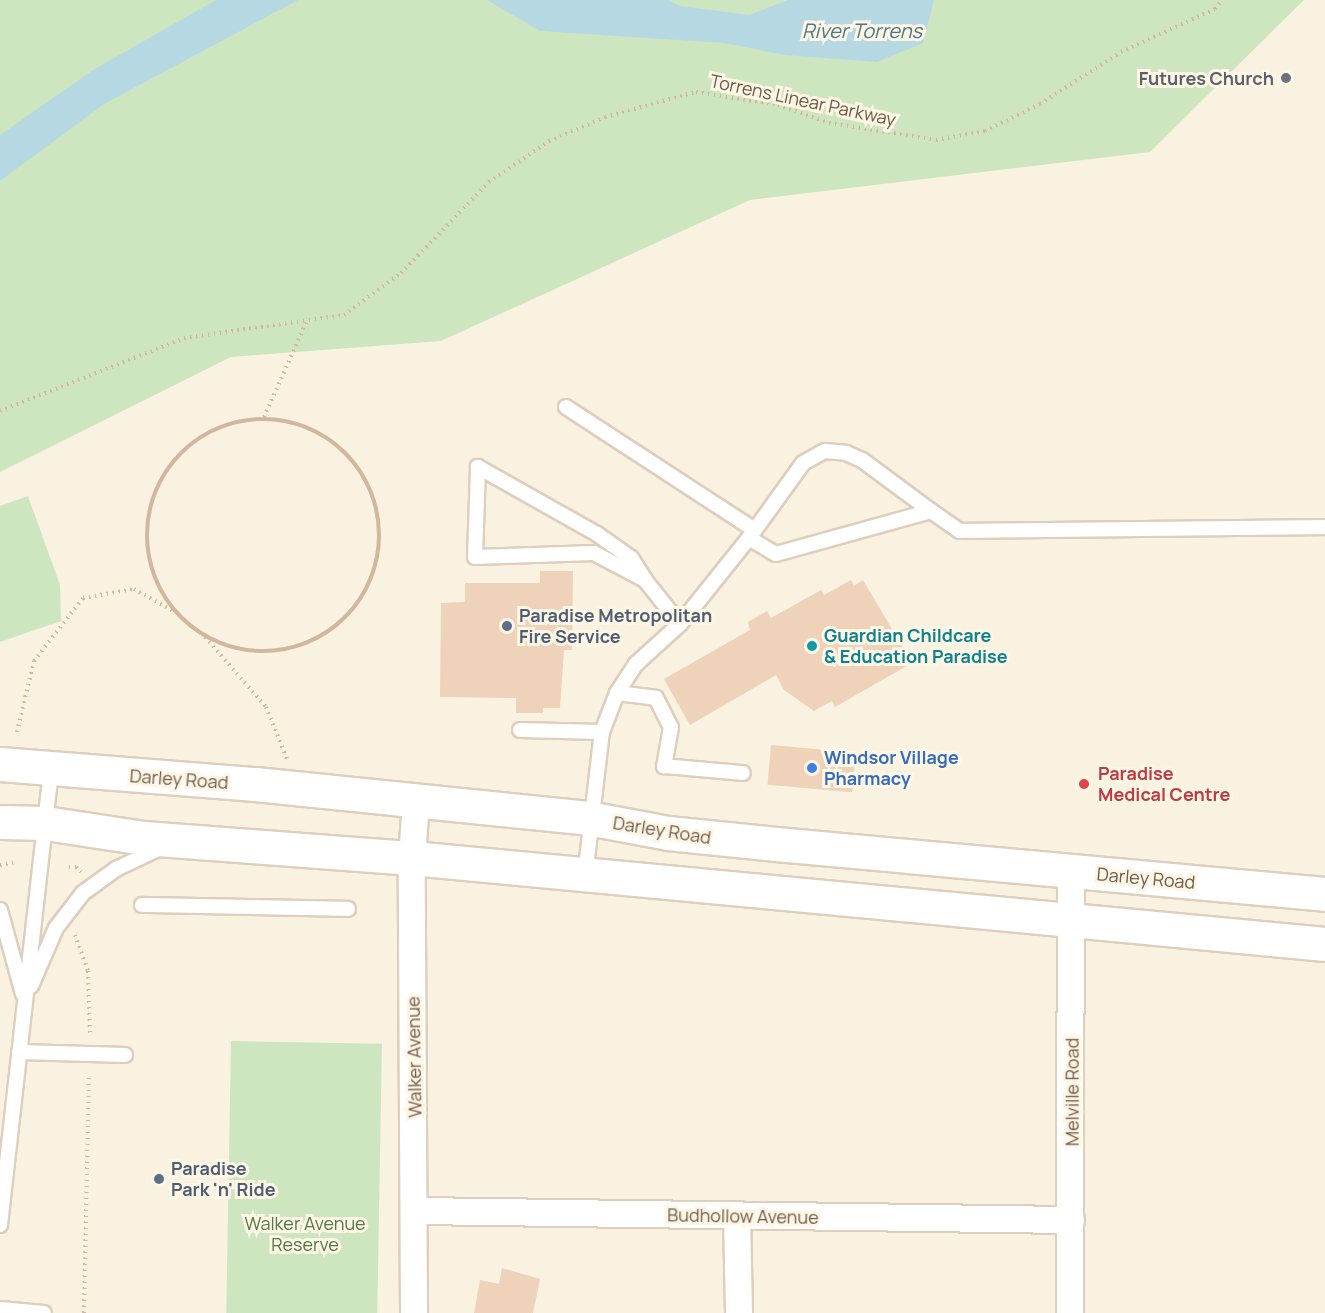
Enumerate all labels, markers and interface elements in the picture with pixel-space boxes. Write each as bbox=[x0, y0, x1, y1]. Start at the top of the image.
water label: River Torrens bbox=[802, 18, 922, 42]
place label: Futures Church bbox=[1139, 67, 1274, 89]
street label: Torrens Linear Parkway bbox=[708, 70, 898, 130]
marker: Futures Church bbox=[1279, 71, 1293, 85]
place label: Paradise Metropolitan Fire Service bbox=[519, 605, 712, 648]
marker: Paradise Metropolitan Fire Service bbox=[500, 619, 514, 633]
place label: Guardian Childcare & Education Paradise bbox=[824, 625, 1008, 668]
marker: Guardian Childcare & Education Paradise bbox=[805, 639, 819, 653]
place label: Windsor Village Pharmacy bbox=[824, 747, 959, 789]
marker: Windsor Village Pharmacy bbox=[805, 761, 819, 775]
place label: Paradise Medical Centre bbox=[1098, 763, 1230, 806]
street label: Darley Road bbox=[129, 765, 229, 793]
marker: Paradise Medical Centre bbox=[1075, 775, 1093, 793]
street label: Darley Road bbox=[611, 812, 713, 848]
street label: Darley Road bbox=[1096, 863, 1196, 893]
street label: Walker Avenue bbox=[402, 996, 426, 1118]
street label: Melville Road bbox=[1061, 1038, 1083, 1146]
place label: Paradise Park 'n' Ride bbox=[171, 1158, 275, 1200]
marker: Paradise Park 'n' Ride bbox=[152, 1172, 166, 1186]
street label: Budhollow Avenue bbox=[667, 1204, 819, 1228]
park label: Walker Avenue Reserve bbox=[244, 1213, 366, 1256]

